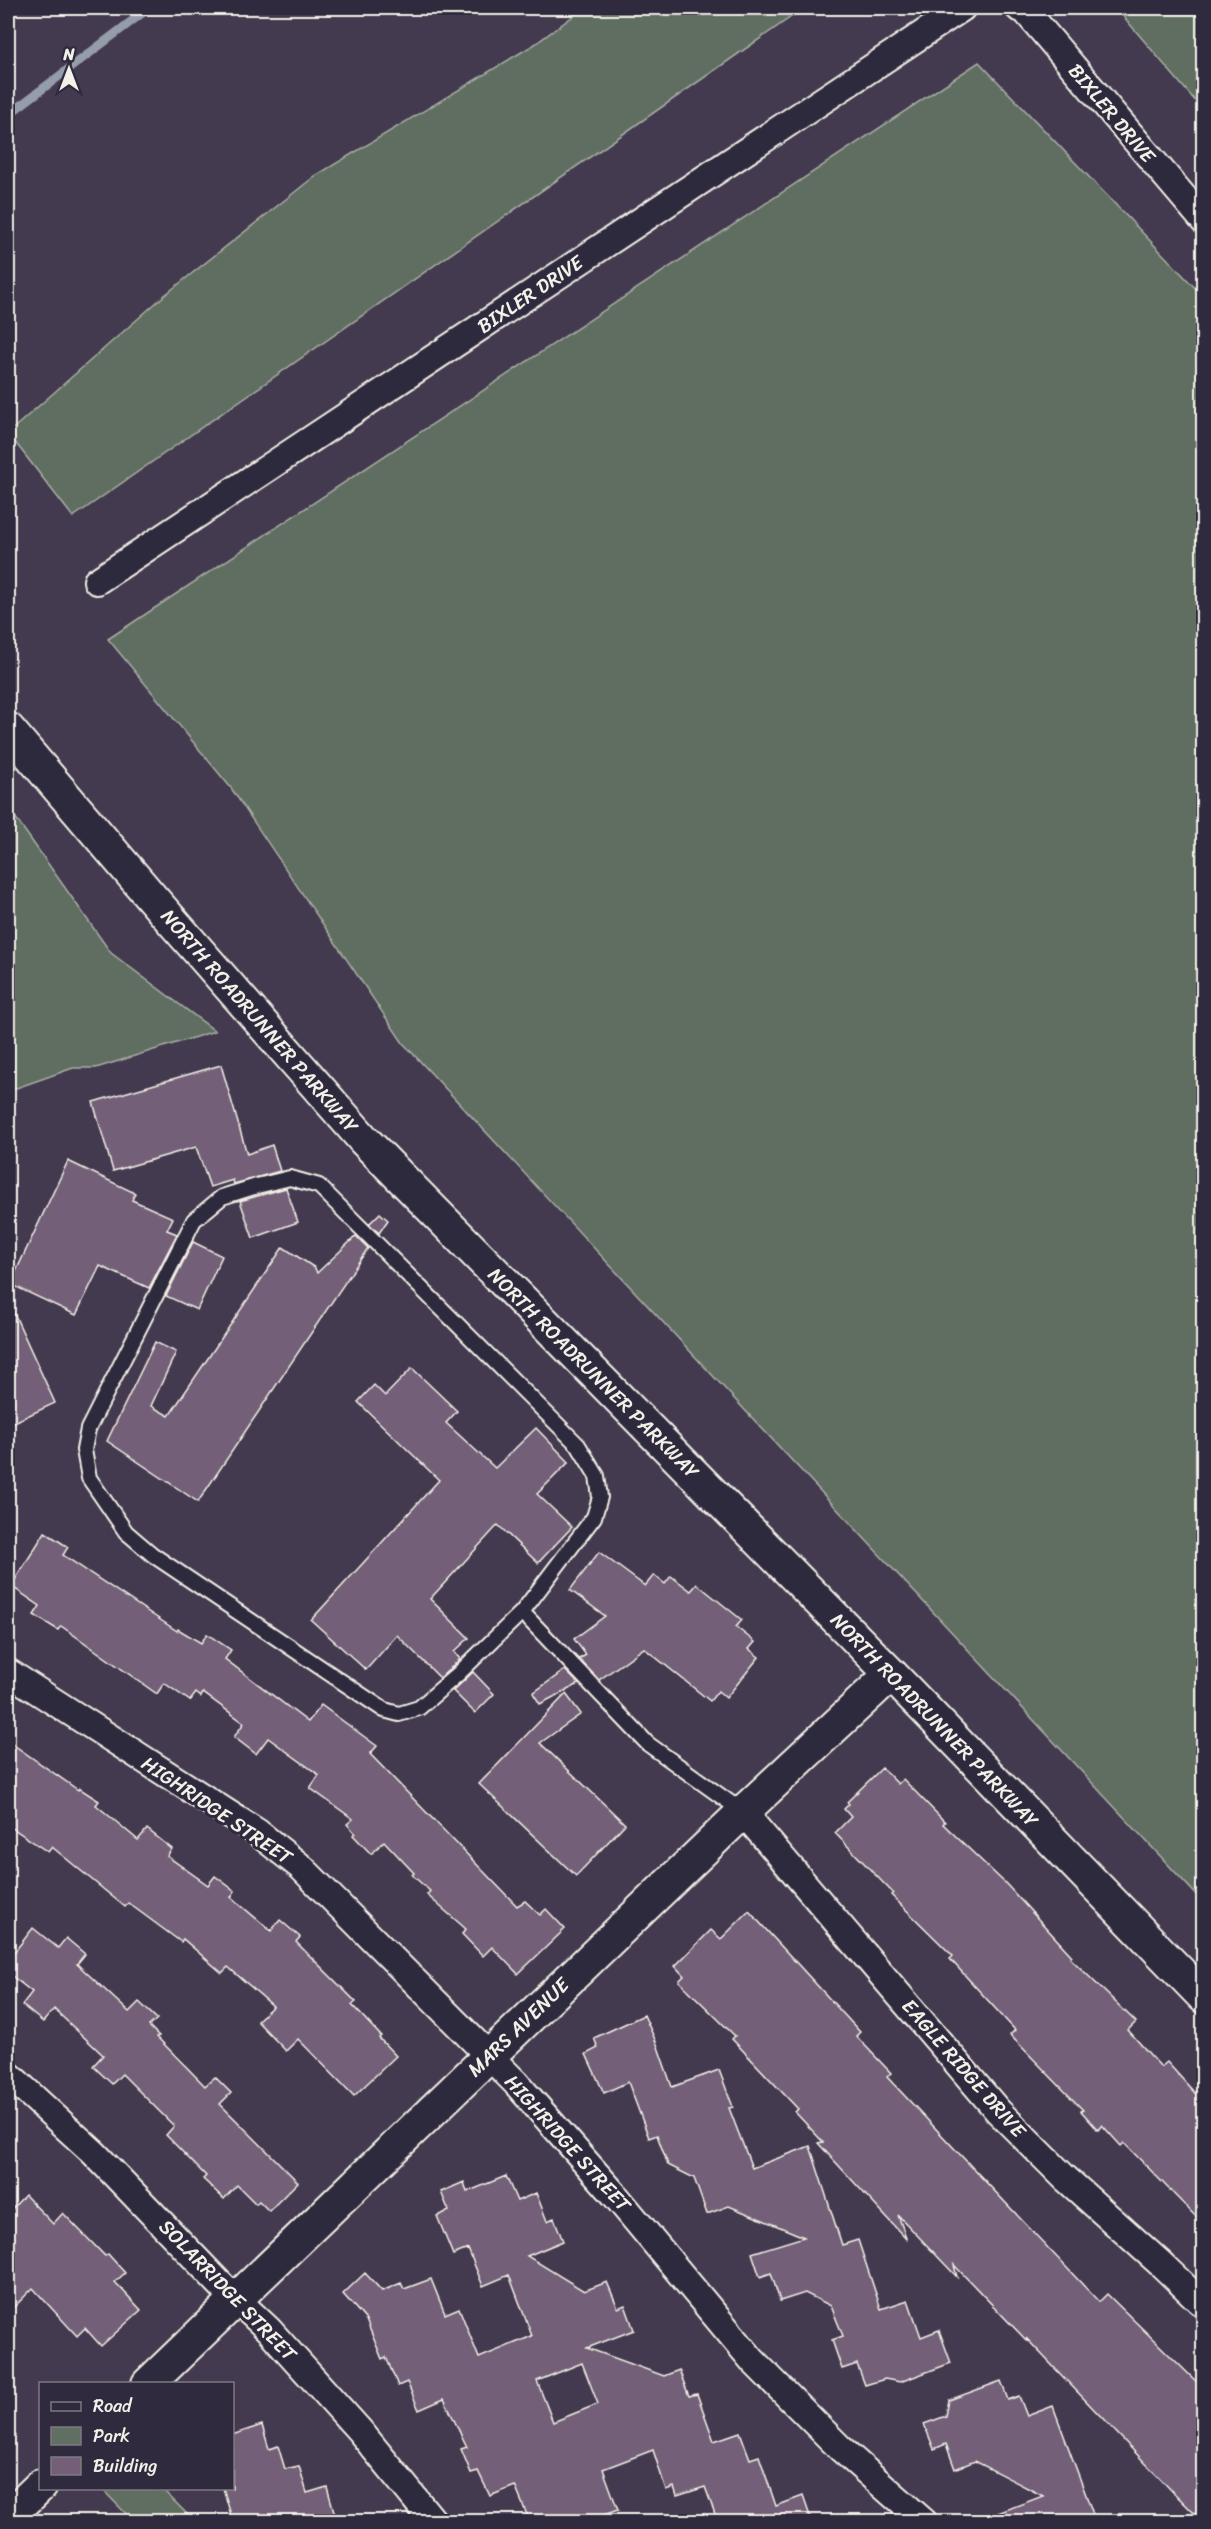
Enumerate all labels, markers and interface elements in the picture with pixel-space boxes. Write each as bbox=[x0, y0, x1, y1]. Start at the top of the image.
north arrow bbox=[39, 39, 99, 99]
text: N bbox=[62, 40, 75, 69]
street label: BIXLER DRIVE bbox=[1059, 55, 1165, 173]
street label: BIXLER DRIVE bbox=[470, 245, 592, 343]
street label: NORTH ROADRUNNER PARKWAY bbox=[152, 901, 368, 1143]
street label: NORTH ROADRUNNER PARKWAY bbox=[479, 1259, 709, 1489]
street label: NORTH ROADRUNNER PARKWAY bbox=[822, 1604, 1048, 1837]
street label: HIGHRIDGE STREET bbox=[134, 1747, 301, 1875]
street label: MARS AVENUE bbox=[459, 1968, 579, 2086]
street label: EAGLE RIDGE DRIVE bbox=[893, 1990, 1036, 2148]
street label: HIGHRIDGE STREET bbox=[496, 2066, 641, 2222]
street label: SOLARRIDGE STREET bbox=[150, 2211, 307, 2371]
legend bbox=[39, 2382, 234, 2490]
text: Road bbox=[93, 2390, 133, 2422]
text: Park bbox=[93, 2420, 130, 2452]
text: Building bbox=[93, 2450, 157, 2482]

